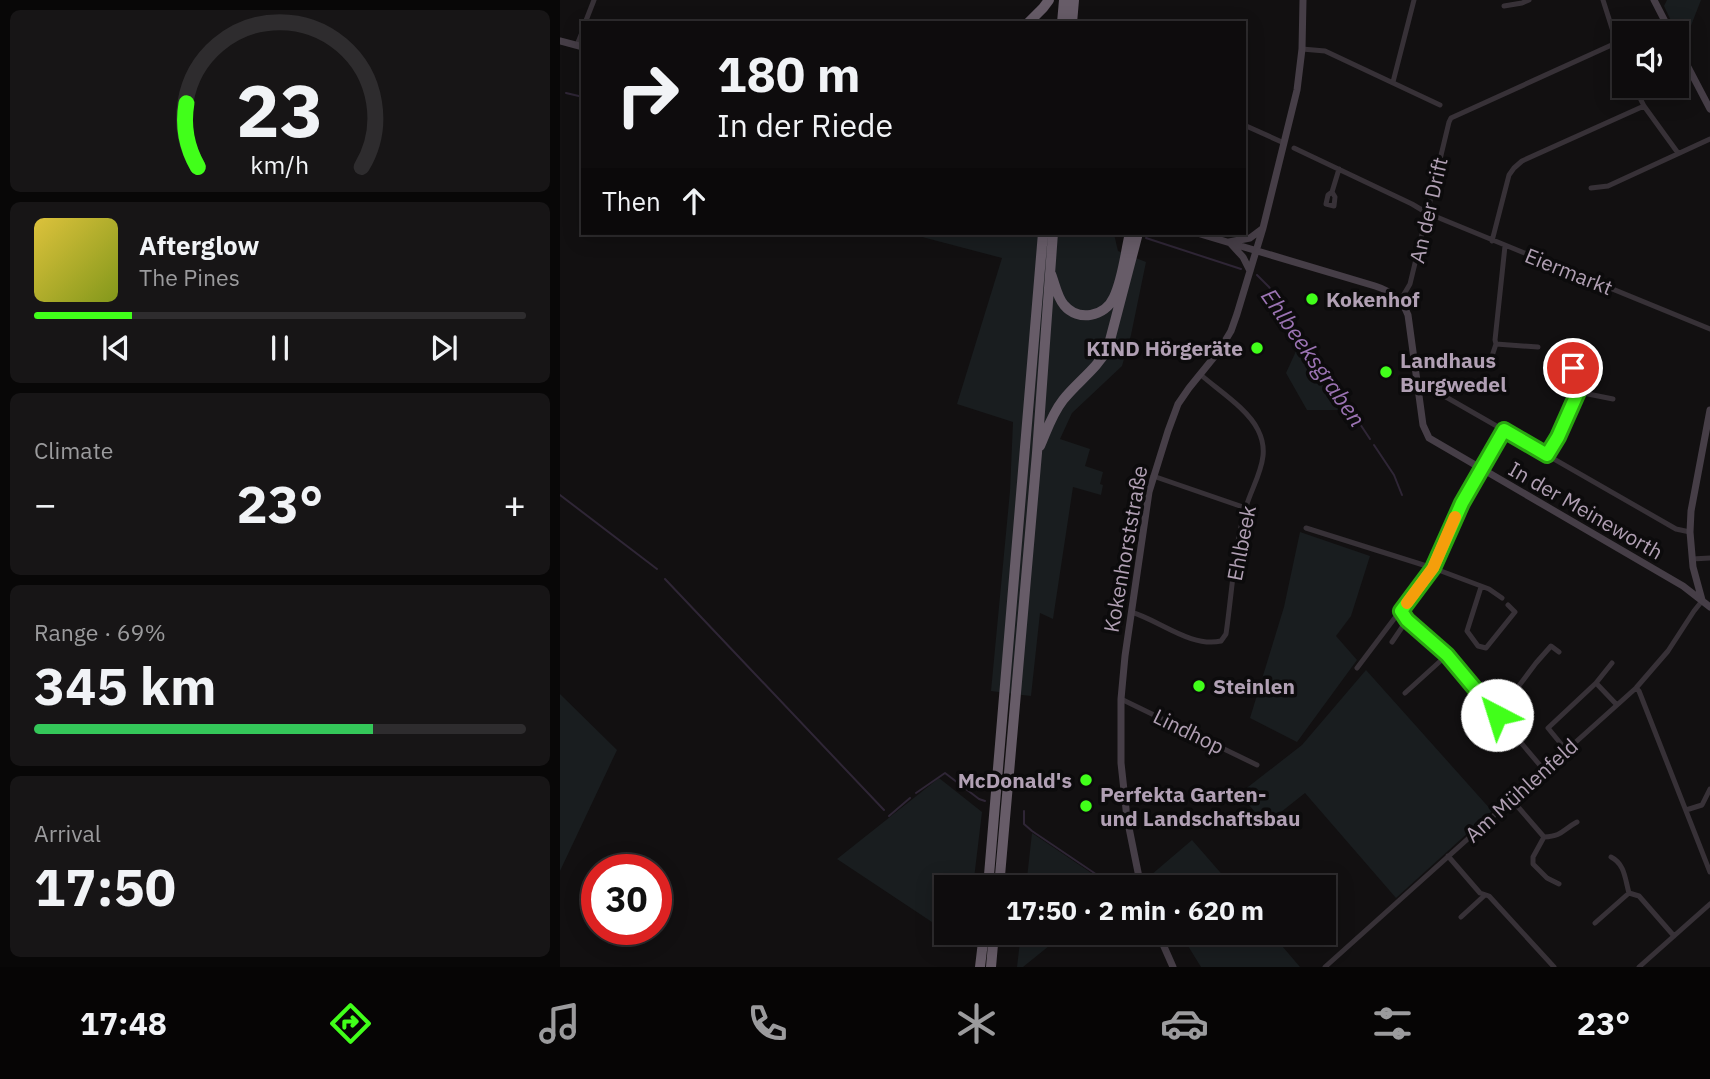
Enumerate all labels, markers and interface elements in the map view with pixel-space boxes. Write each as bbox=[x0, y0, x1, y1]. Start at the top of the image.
map controls bbox=[1612, 21, 1689, 98]
button: sound bbox=[1612, 21, 1689, 98]
text: 180 m bbox=[717, 42, 861, 105]
icon: right bbox=[602, 49, 693, 140]
text: 23 bbox=[236, 62, 324, 157]
text: In der Riede bbox=[717, 104, 893, 146]
text: km/h bbox=[251, 148, 309, 181]
street label: An der Drift bbox=[1402, 154, 1454, 266]
icon: ahead bbox=[675, 182, 713, 220]
text: Then bbox=[602, 184, 661, 218]
text: Afterglow bbox=[139, 228, 259, 262]
street label: Eiermarkt bbox=[1521, 241, 1617, 301]
text: The Pines bbox=[139, 262, 240, 292]
water label: Ehlbeeksgraben bbox=[1255, 282, 1373, 432]
place label: Kokenhof bbox=[1326, 285, 1420, 313]
marker: Kokenhof bbox=[1304, 291, 1320, 307]
icon: previous bbox=[97, 329, 135, 367]
icon: pause bbox=[261, 329, 299, 367]
icon: next bbox=[425, 329, 463, 367]
place label: KIND Hörgeräte bbox=[1086, 334, 1243, 362]
pin bbox=[1543, 338, 1603, 398]
marker: KIND Hörgeräte bbox=[1249, 340, 1265, 356]
place label: Landhaus Burgwedel bbox=[1400, 346, 1507, 398]
icon: arrive bbox=[1554, 349, 1592, 387]
marker: Landhaus Burgwedel bbox=[1378, 364, 1394, 380]
text: Climate bbox=[34, 435, 113, 465]
street label: In der Meineworth bbox=[1504, 454, 1668, 566]
street label: Kokenhorststraße bbox=[1097, 463, 1153, 635]
text: 23° bbox=[237, 470, 323, 537]
text: − bbox=[34, 479, 57, 528]
text: + bbox=[503, 479, 526, 528]
street label: Ehlbeek bbox=[1220, 503, 1262, 583]
text: Range · 69% bbox=[34, 617, 166, 647]
text: 345 km bbox=[34, 652, 216, 719]
place label: Steinlen bbox=[1213, 672, 1295, 700]
marker: Steinlen bbox=[1191, 678, 1207, 694]
position arrow bbox=[1460, 678, 1534, 752]
street label: Lindhop bbox=[1149, 702, 1229, 760]
street label: Am Mühlenfeld bbox=[1459, 732, 1583, 848]
place label: McDonald's bbox=[958, 766, 1072, 794]
marker: McDonald's bbox=[1078, 772, 1094, 788]
place label: Perfekta Garten- und Landschaftsbau bbox=[1100, 780, 1301, 832]
marker: Perfekta Garten- und Landschaftsbau bbox=[1078, 798, 1094, 814]
text: Arrival bbox=[34, 818, 101, 848]
text: 17:50 bbox=[34, 853, 176, 920]
speed limit sign: 30 bbox=[581, 854, 672, 945]
text: 17:50 · 2 min · 620 m bbox=[1006, 893, 1264, 927]
icon: directions bbox=[326, 999, 375, 1048]
icon: music bbox=[535, 999, 584, 1048]
icon: phone bbox=[743, 999, 792, 1048]
icon: climate bbox=[952, 999, 1001, 1048]
icon: car bbox=[1160, 999, 1209, 1048]
icon: filters bbox=[1368, 999, 1417, 1048]
text: 17:48 bbox=[80, 1002, 167, 1044]
text: 23° bbox=[1577, 1002, 1630, 1044]

